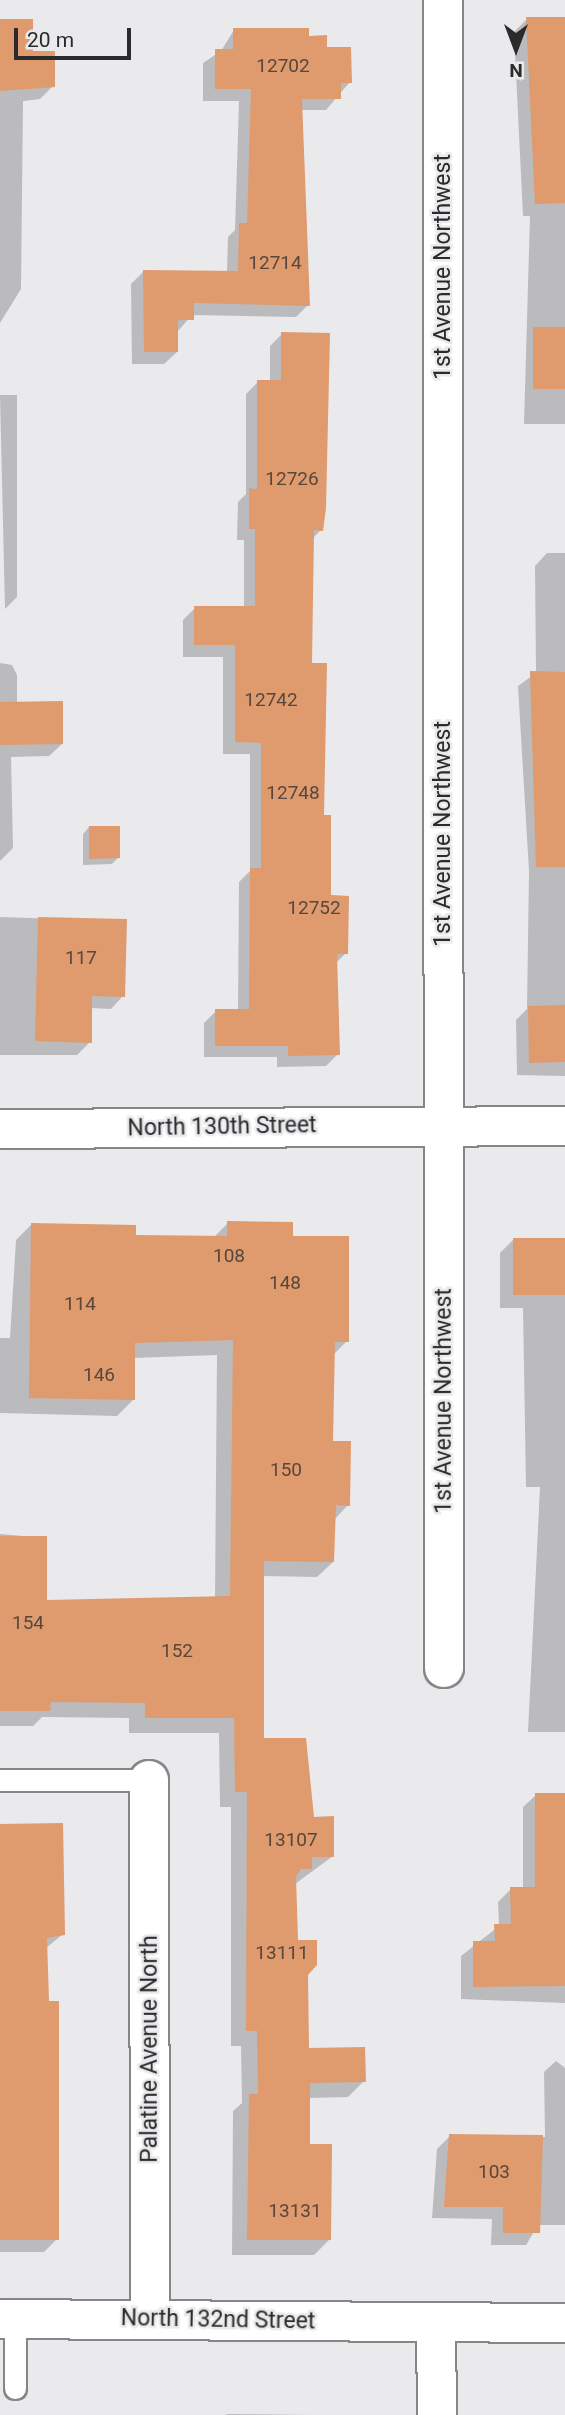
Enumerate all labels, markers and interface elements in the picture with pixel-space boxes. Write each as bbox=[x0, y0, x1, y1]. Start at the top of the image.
scale bar bbox=[18, 14, 135, 58]
north arrow bbox=[481, 14, 551, 84]
text: 20 m bbox=[27, 28, 74, 52]
house number: 12702 bbox=[256, 55, 310, 77]
text: N bbox=[509, 59, 523, 82]
street label: 1st Avenue Northwest bbox=[429, 154, 457, 380]
house number: 12714 bbox=[248, 252, 302, 274]
house number: 12726 bbox=[265, 468, 319, 490]
house number: 12742 bbox=[244, 689, 298, 711]
street label: 1st Avenue Northwest bbox=[429, 721, 457, 947]
house number: 12748 bbox=[266, 782, 320, 804]
house number: 12752 bbox=[287, 897, 341, 919]
house number: 117 bbox=[65, 947, 97, 969]
street label: North 130th Street bbox=[127, 1112, 317, 1142]
house number: 108 bbox=[213, 1245, 245, 1267]
house number: 148 bbox=[269, 1272, 301, 1294]
street label: 1st Avenue Northwest bbox=[430, 1288, 458, 1514]
house number: 114 bbox=[64, 1293, 96, 1315]
house number: 146 bbox=[83, 1364, 115, 1386]
house number: 150 bbox=[270, 1459, 302, 1481]
house number: 154 bbox=[12, 1612, 44, 1634]
house number: 152 bbox=[161, 1640, 193, 1662]
house number: 13107 bbox=[264, 1829, 318, 1851]
street label: Palatine Avenue North bbox=[136, 1935, 164, 2163]
house number: 13111 bbox=[255, 1942, 309, 1964]
house number: 103 bbox=[478, 2161, 510, 2183]
house number: 13131 bbox=[268, 2200, 322, 2222]
street label: North 132nd Street bbox=[120, 2305, 316, 2335]

